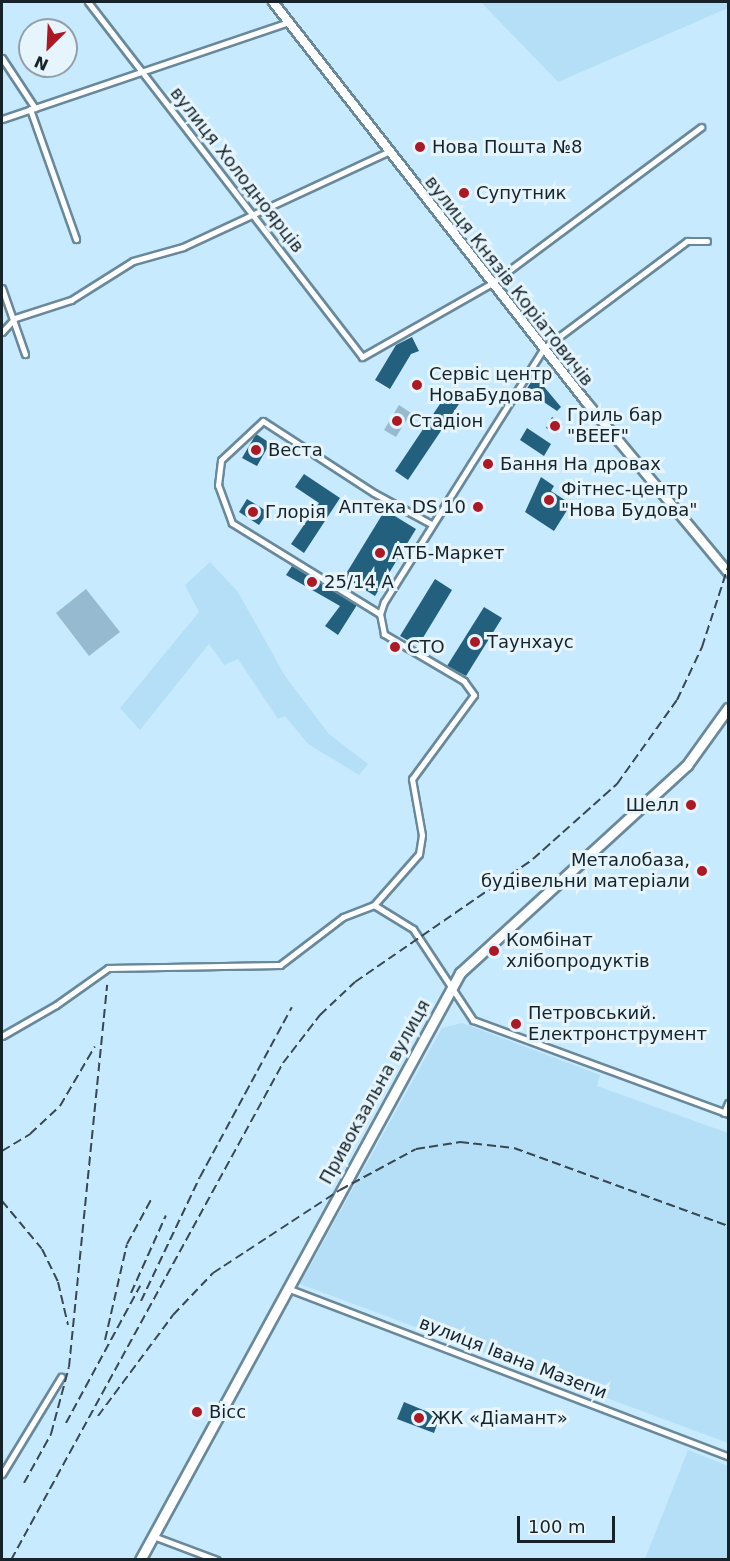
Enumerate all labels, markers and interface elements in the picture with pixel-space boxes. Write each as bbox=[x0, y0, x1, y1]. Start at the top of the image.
north arrow bbox=[18, 18, 78, 78]
text: N bbox=[31, 52, 51, 74]
street label: вулиця Холодноярців bbox=[166, 83, 308, 257]
place label: Нова Пошта №8 bbox=[432, 136, 582, 158]
marker: Нова Пошта №8 bbox=[413, 140, 427, 154]
street label: вулиця Князів Коріатовичів bbox=[420, 172, 598, 390]
place label: Супутник bbox=[476, 182, 566, 204]
marker: Супутник bbox=[457, 186, 471, 200]
place label: Сервіс центр НоваБудова bbox=[429, 364, 552, 406]
marker: Сервіс центр НоваБудова bbox=[410, 378, 424, 392]
place label: Гриль бар "BEEF" bbox=[567, 405, 662, 448]
place label: Стадіон bbox=[409, 410, 483, 432]
marker: Стадіон bbox=[390, 414, 404, 428]
marker: Гриль бар "BEEF" bbox=[548, 419, 562, 433]
place label: Веста bbox=[268, 439, 323, 461]
marker: Веста bbox=[249, 443, 263, 457]
place label: Бання На дровах bbox=[500, 453, 661, 475]
marker: Бання На дровах bbox=[481, 457, 495, 471]
place label: Фітнес-центр "Нова Будова" bbox=[561, 479, 698, 522]
marker: Фітнес-центр "Нова Будова" bbox=[542, 493, 556, 507]
place label: Аптека DS 10 bbox=[339, 496, 466, 518]
marker: Аптека DS 10 bbox=[471, 500, 485, 514]
place label: Глорія bbox=[265, 501, 326, 523]
marker: Глорія bbox=[246, 505, 260, 519]
place label: АТБ-Маркет bbox=[392, 542, 505, 564]
marker: АТБ-Маркет bbox=[373, 546, 387, 560]
place label: 25/14 А bbox=[324, 571, 394, 593]
marker: 25/14 А bbox=[305, 575, 319, 589]
place label: Таунхаус bbox=[487, 631, 574, 653]
marker: Таунхаус bbox=[468, 635, 482, 649]
place label: СТО bbox=[407, 636, 445, 658]
marker: СТО bbox=[388, 640, 402, 654]
place label: Шелл bbox=[626, 794, 679, 816]
marker: Шелл bbox=[684, 798, 698, 812]
place label: Металобаза, будівельни матеріали bbox=[481, 850, 690, 892]
marker: Металобаза, будівельни матеріали bbox=[695, 864, 709, 878]
place label: Комбінат хлібопродуктів bbox=[506, 930, 650, 972]
marker: Комбінат хлібопродуктів bbox=[487, 944, 501, 958]
street label: Привокзальна вулиця bbox=[315, 996, 435, 1188]
place label: Петровський. Електронструмент bbox=[528, 1003, 707, 1046]
marker: Петровський. Електронструмент bbox=[509, 1017, 523, 1031]
street label: вулиця Івана Мазепи bbox=[416, 1312, 610, 1404]
place label: Вісс bbox=[209, 1401, 246, 1423]
marker: Вісс bbox=[190, 1405, 204, 1419]
place label: ЖК «Діамант» bbox=[431, 1407, 568, 1429]
marker: ЖК «Діамант» bbox=[412, 1411, 426, 1425]
scale bar bbox=[520, 1504, 618, 1542]
text: 100 m bbox=[528, 1516, 586, 1537]

